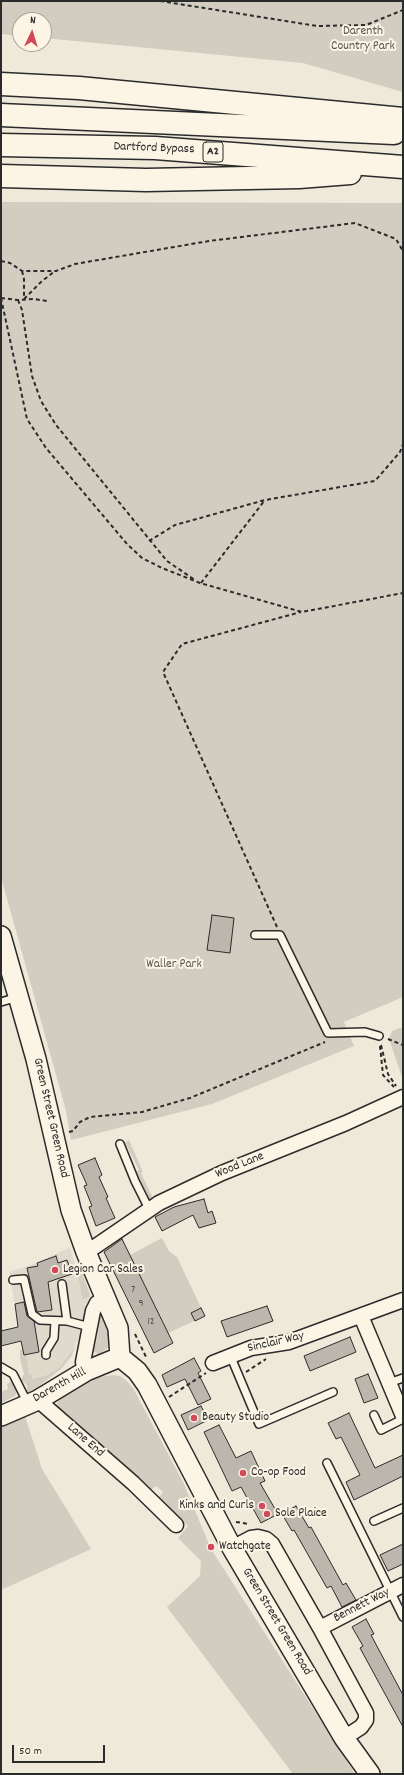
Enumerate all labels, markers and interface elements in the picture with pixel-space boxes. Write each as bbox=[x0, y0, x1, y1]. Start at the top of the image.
north arrow bbox=[12, 12, 52, 52]
text: N bbox=[29, 13, 36, 29]
park label: Darenth Country Park bbox=[331, 24, 395, 55]
street label: Dartford Bypass bbox=[113, 140, 195, 158]
road number: A2 bbox=[203, 142, 223, 162]
park label: Waller Park bbox=[146, 957, 202, 973]
street label: Green Street Green Road bbox=[29, 1057, 71, 1179]
street label: Wood Lane bbox=[213, 1149, 267, 1183]
place label: Legion Car Sales bbox=[63, 1262, 143, 1278]
marker: Legion Car Sales bbox=[50, 1265, 60, 1275]
house number: 7 bbox=[131, 1283, 135, 1297]
house number: 9 bbox=[138, 1297, 144, 1311]
house number: 12 bbox=[147, 1315, 155, 1329]
street label: Sinclair Way bbox=[246, 1329, 306, 1357]
street label: Darenth Hill bbox=[31, 1365, 89, 1407]
place label: Beauty Studio bbox=[202, 1410, 269, 1426]
marker: Beauty Studio bbox=[189, 1413, 199, 1423]
street label: Lane End bbox=[63, 1421, 107, 1461]
place label: Co-op Food bbox=[251, 1465, 306, 1481]
marker: Co-op Food bbox=[238, 1468, 248, 1478]
place label: Kinks and Curls bbox=[179, 1498, 254, 1514]
marker: Kinks and Curls bbox=[257, 1501, 267, 1511]
place label: Sole Plaice bbox=[275, 1506, 327, 1522]
marker: Sole Plaice bbox=[262, 1509, 272, 1519]
place label: Watchgate bbox=[219, 1539, 271, 1555]
marker: Watchgate bbox=[206, 1542, 216, 1552]
street label: Green Street Green Road bbox=[238, 1565, 314, 1679]
street label: Bennett Way bbox=[331, 1585, 393, 1627]
scale bar bbox=[14, 1737, 107, 1763]
text: 50 m bbox=[19, 1743, 42, 1760]

